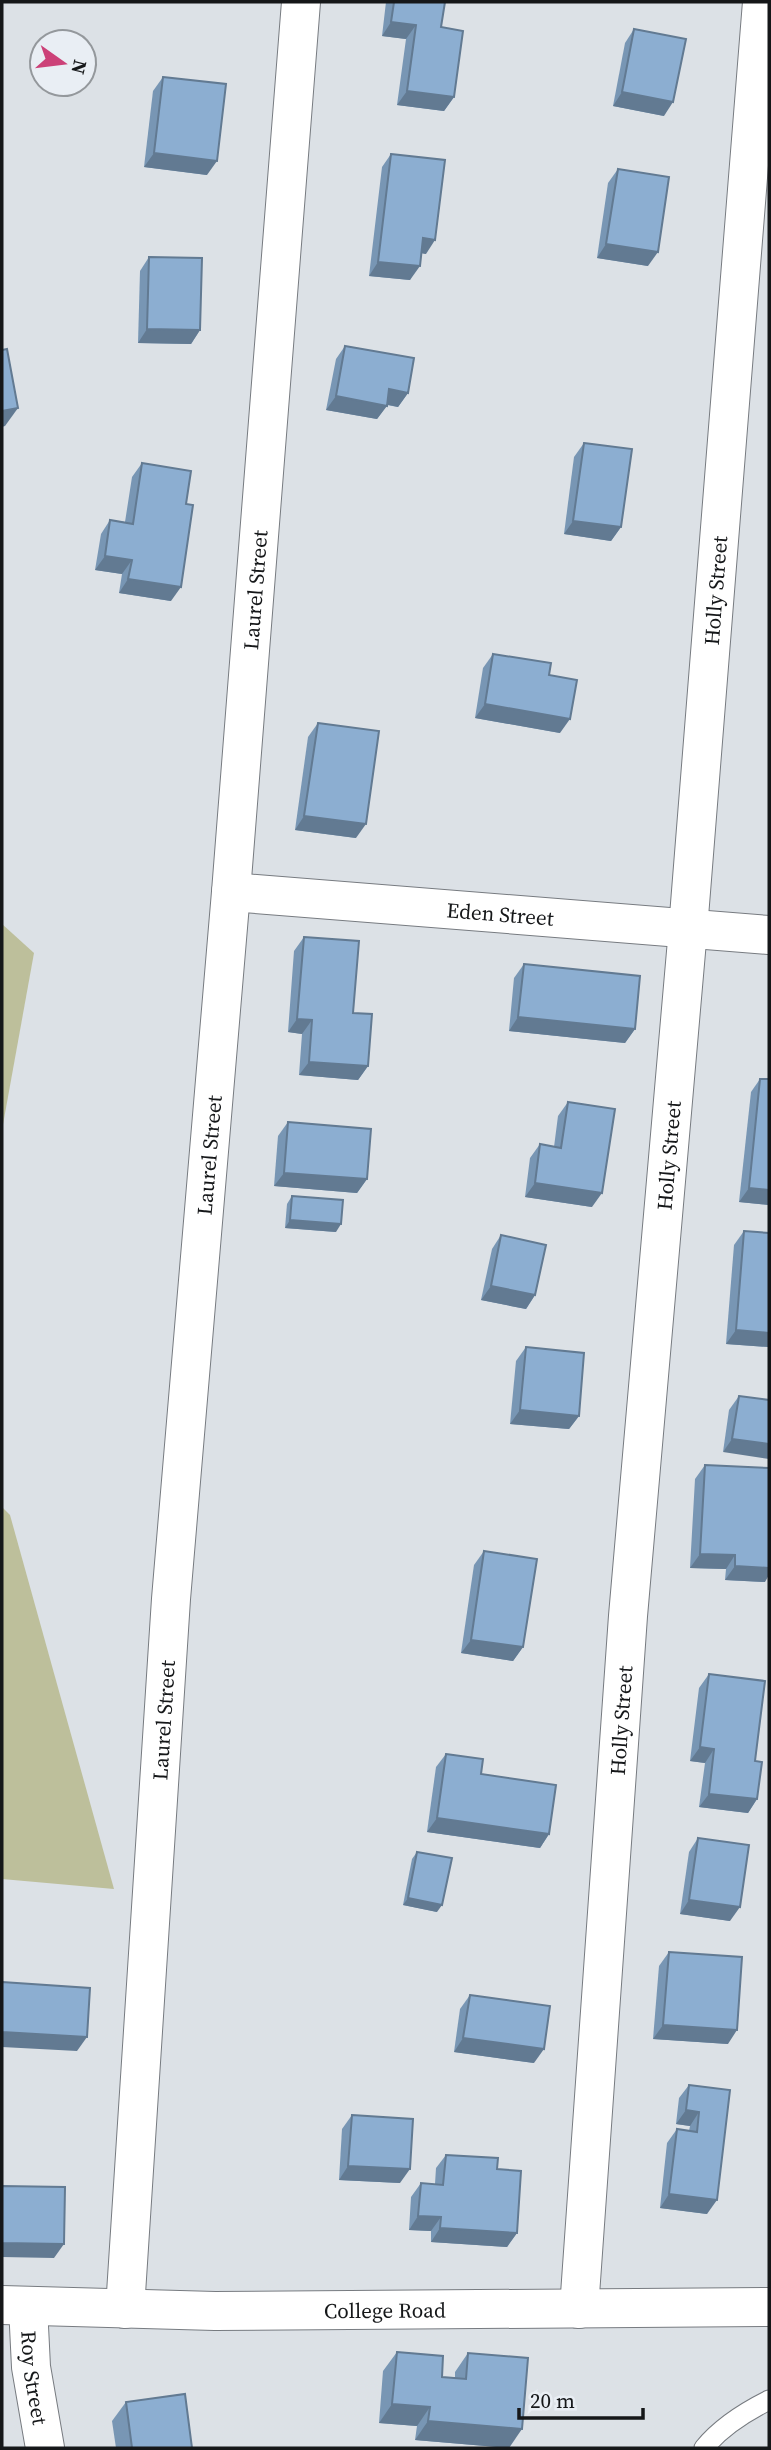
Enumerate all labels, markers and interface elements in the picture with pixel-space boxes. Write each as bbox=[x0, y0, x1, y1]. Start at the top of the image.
north arrow bbox=[28, 28, 98, 98]
text: N bbox=[65, 57, 94, 77]
street label: Laurel Street bbox=[236, 529, 274, 651]
street label: Holly Street bbox=[696, 534, 734, 646]
street label: Eden Street bbox=[446, 895, 555, 932]
street label: Laurel Street bbox=[189, 1094, 228, 1216]
street label: Holly Street bbox=[649, 1099, 687, 1211]
street label: Laurel Street bbox=[145, 1659, 182, 1781]
street label: Holly Street bbox=[602, 1665, 639, 1776]
street label: College Road bbox=[324, 2295, 446, 2325]
street label: Roy Street bbox=[15, 2330, 55, 2427]
scale bar bbox=[519, 2376, 643, 2420]
text: 20 m bbox=[530, 2386, 575, 2415]

